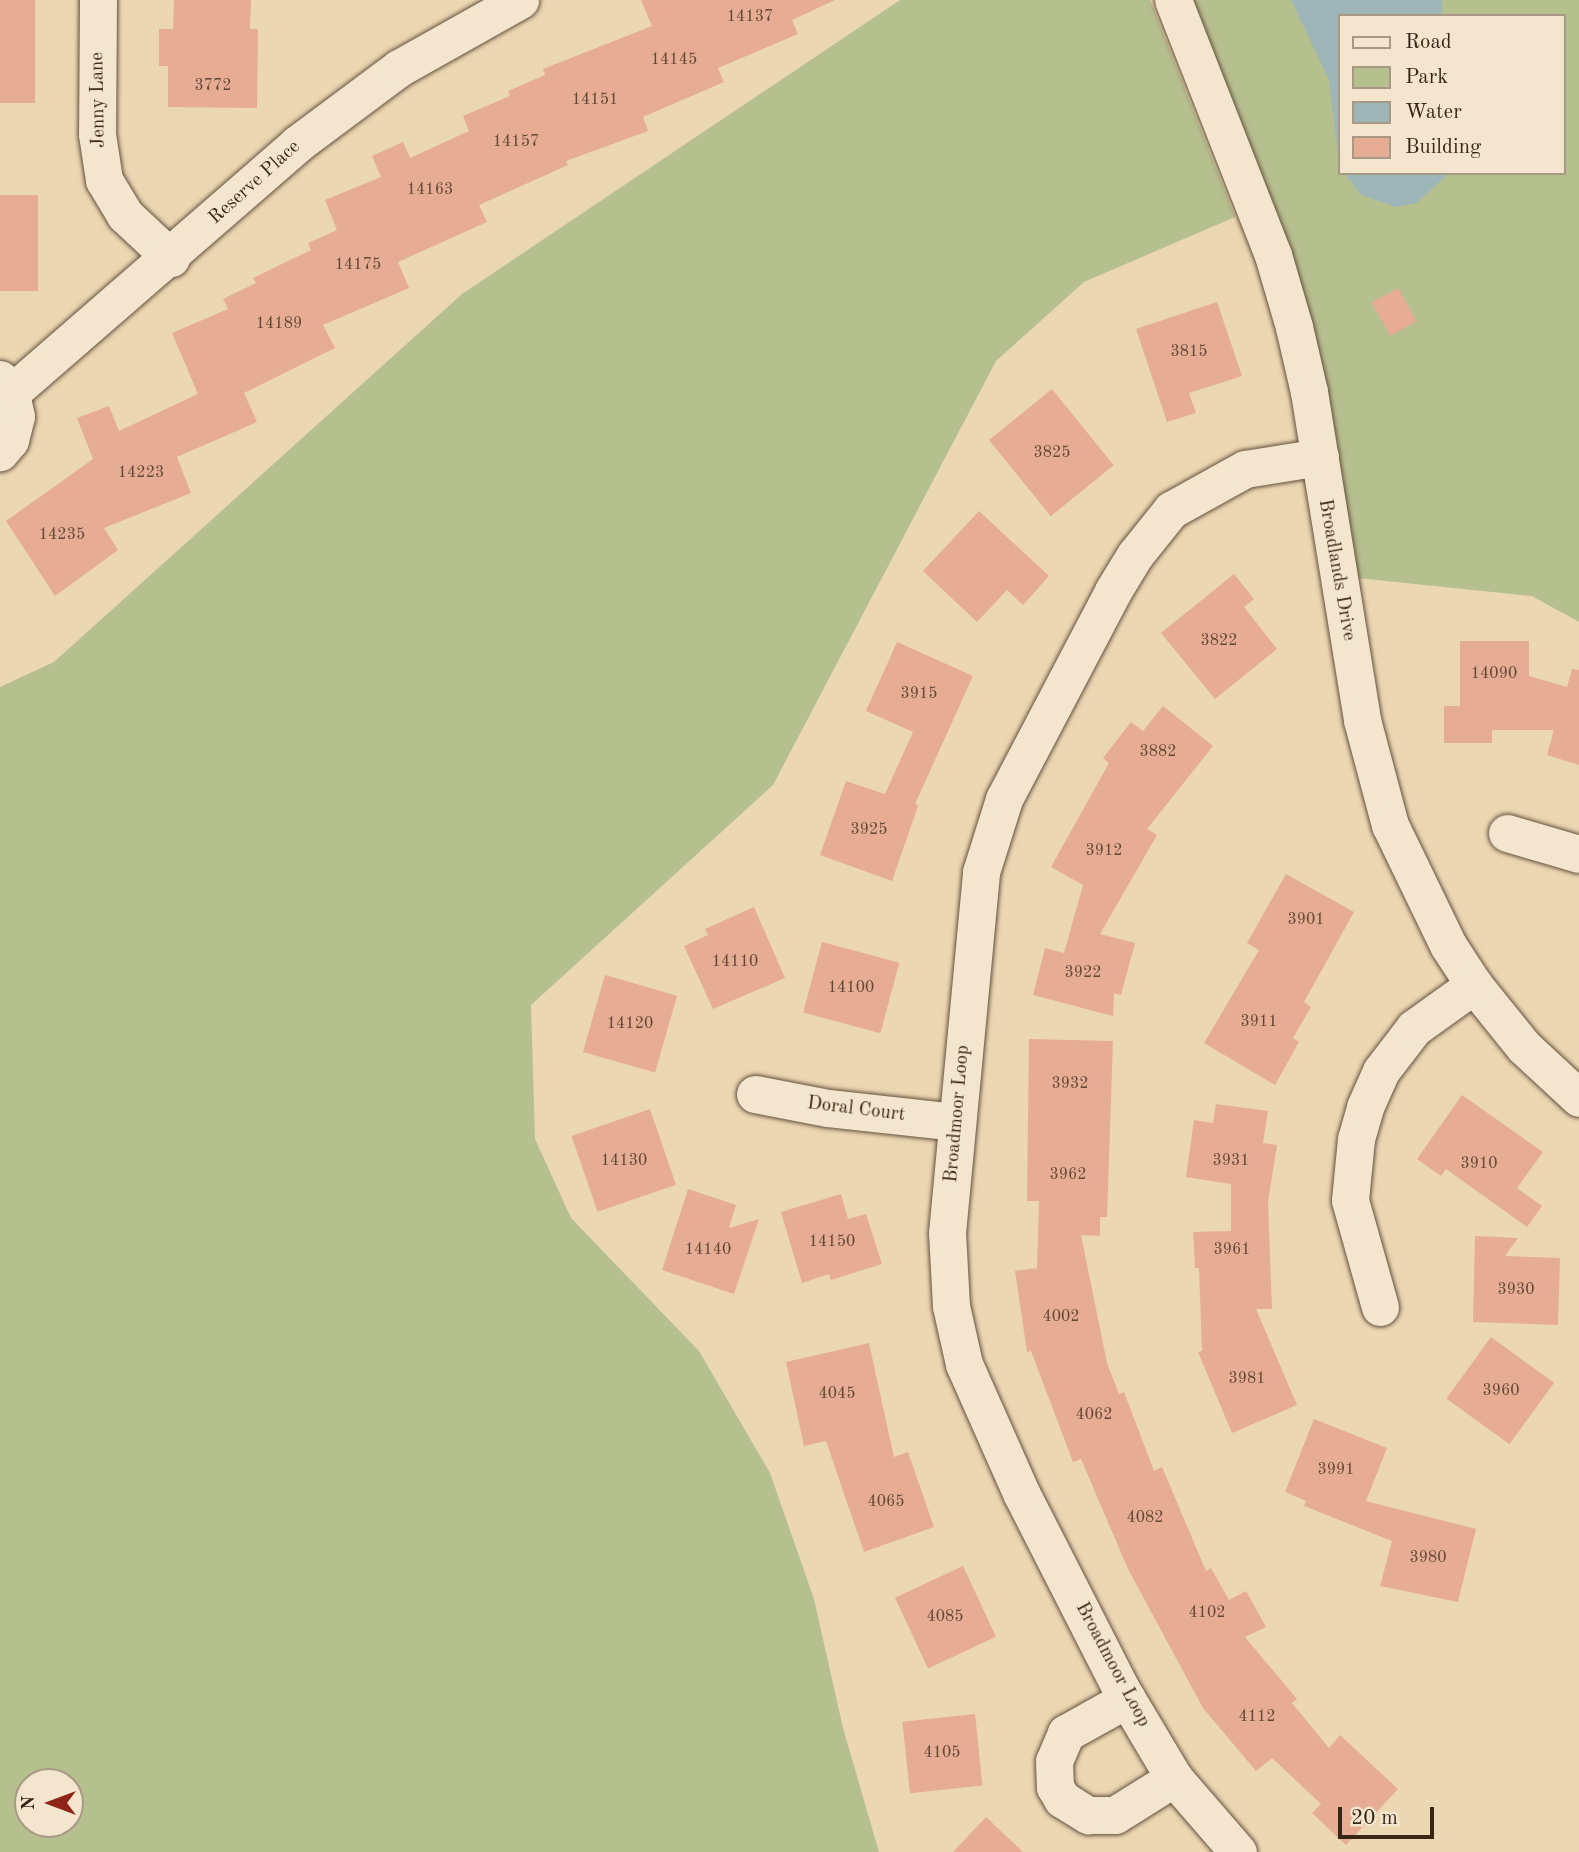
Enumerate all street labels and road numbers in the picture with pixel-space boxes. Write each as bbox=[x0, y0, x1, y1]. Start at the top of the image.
street label: Jenny Lane bbox=[87, 52, 111, 148]
street label: Reserve Place bbox=[205, 136, 305, 230]
street label: Broadlands Drive bbox=[1312, 497, 1360, 643]
street label: Broadmoor Loop bbox=[941, 1044, 975, 1184]
street label: Doral Court bbox=[806, 1093, 906, 1127]
street label: Broadmoor Loop bbox=[1070, 1599, 1154, 1731]

